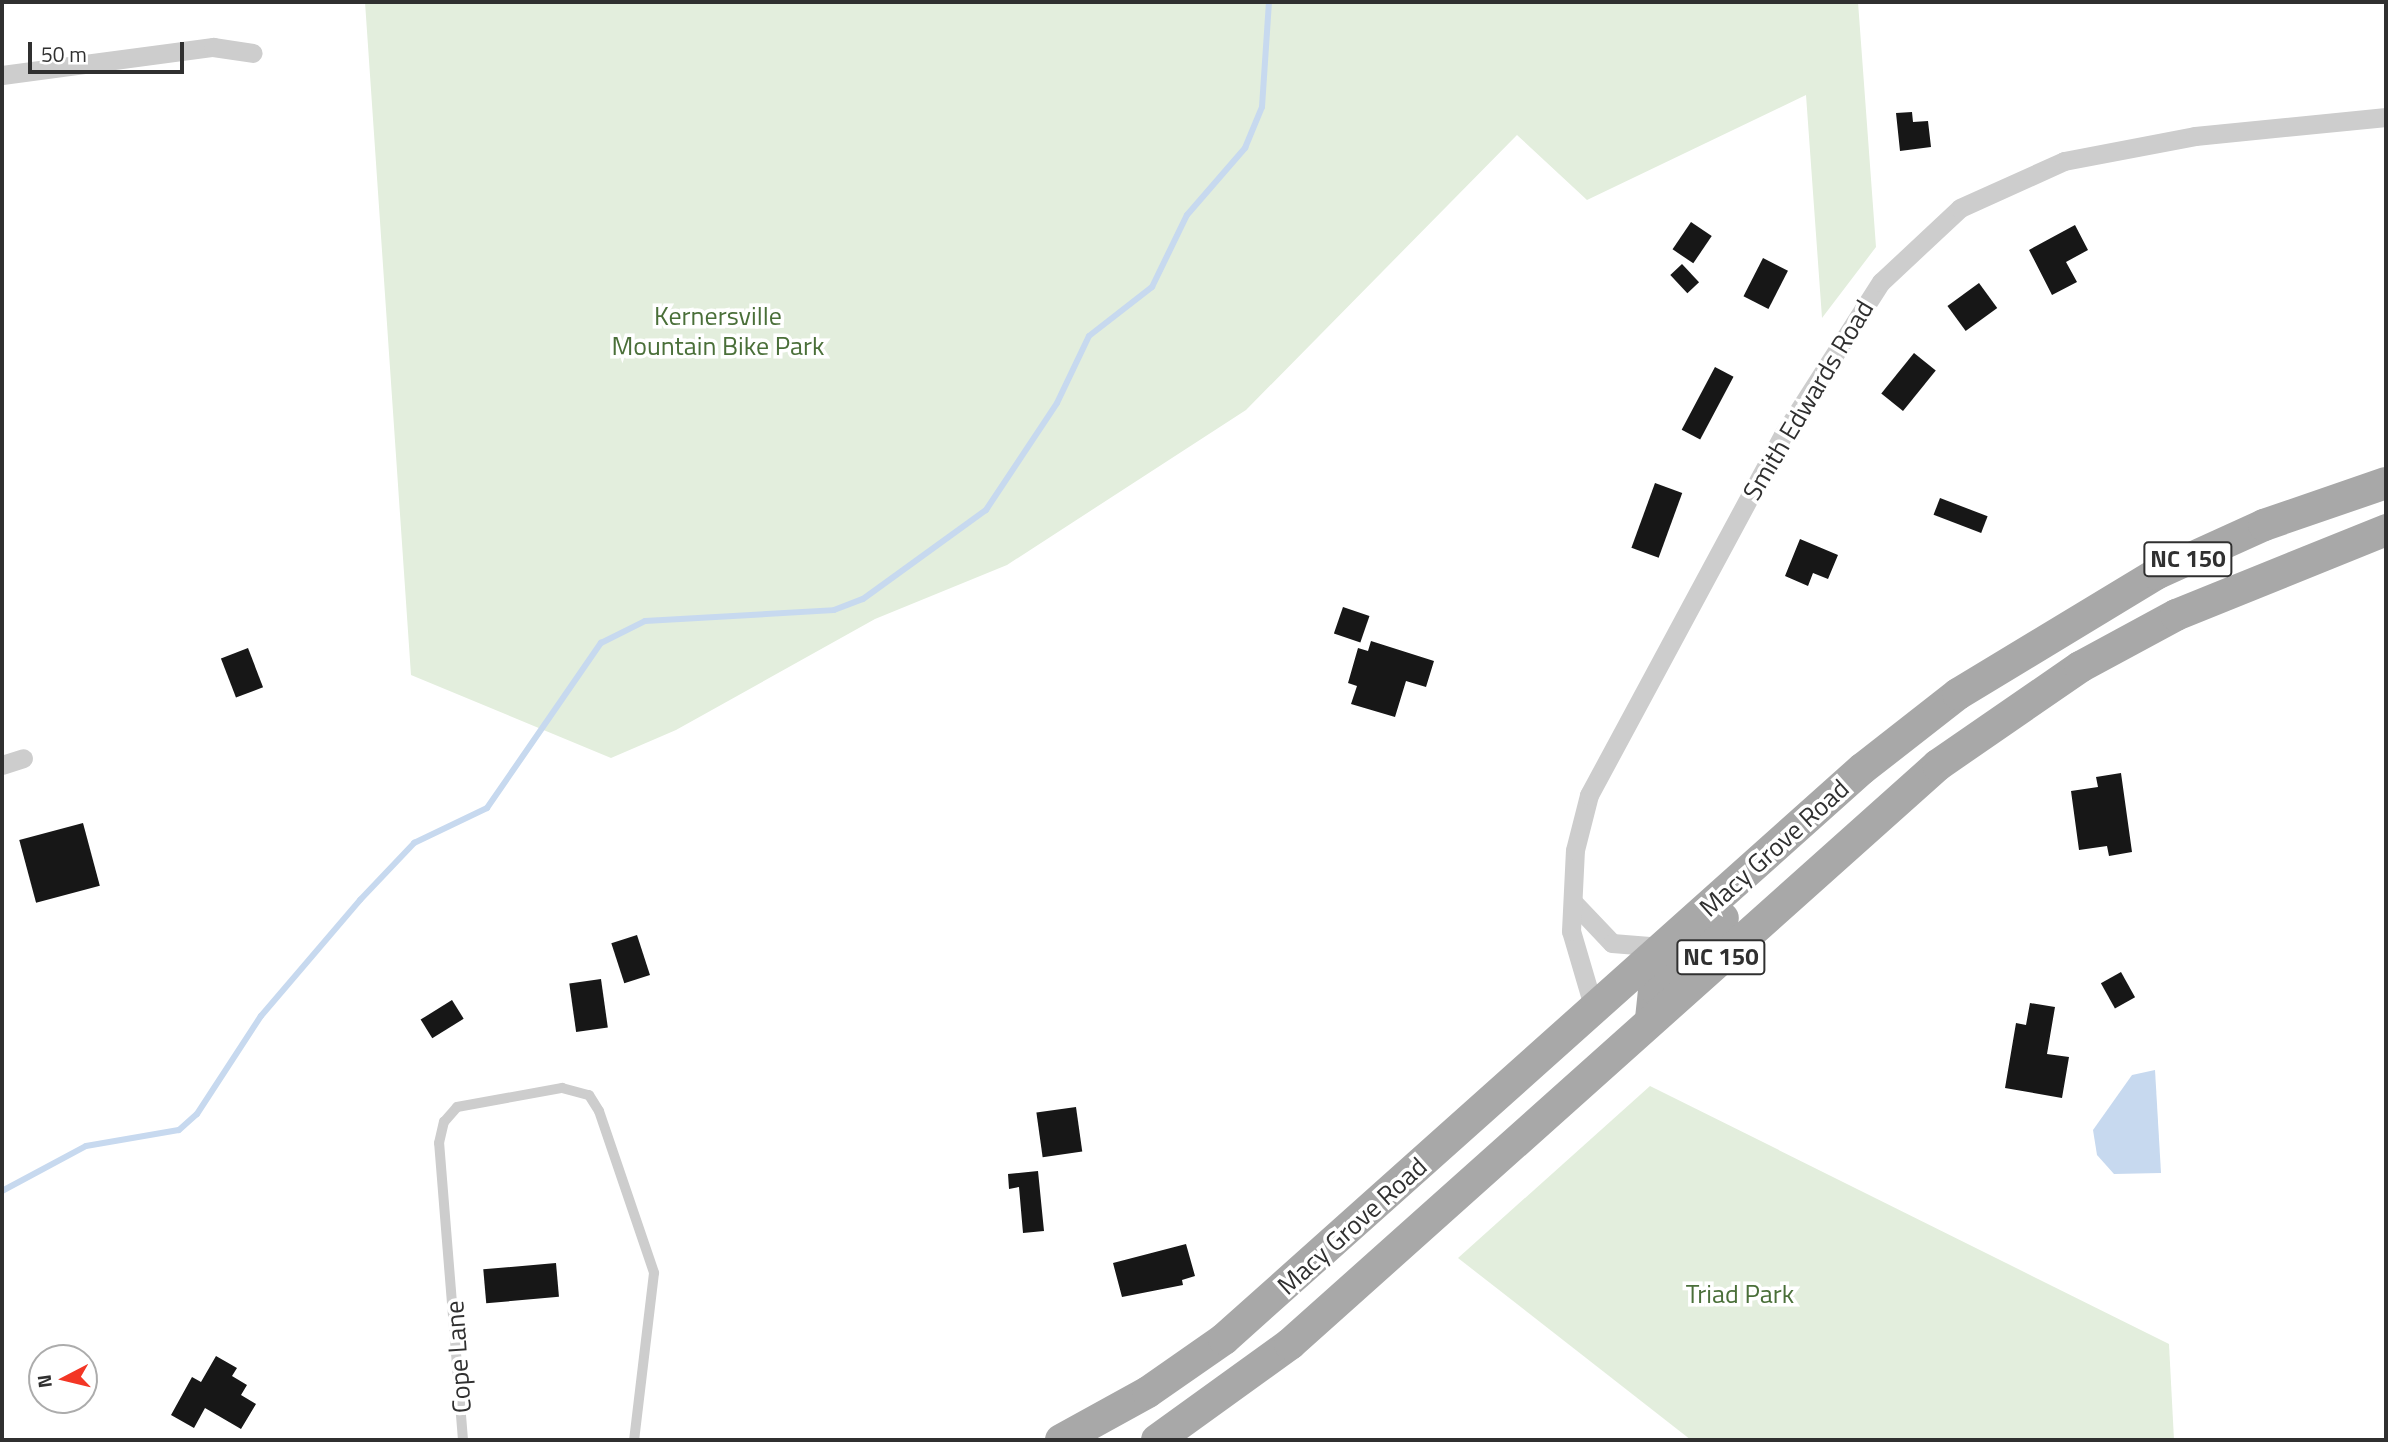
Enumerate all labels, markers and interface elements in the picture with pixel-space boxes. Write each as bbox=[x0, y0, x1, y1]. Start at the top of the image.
scale bar bbox=[32, 28, 187, 72]
text: 50 m bbox=[41, 38, 87, 70]
street label: Smith Edwards Road bbox=[1736, 294, 1880, 506]
park label: Kernersville Mountain Bike Park bbox=[611, 300, 825, 362]
road number: NC 150 bbox=[2142, 538, 2234, 580]
street label: Macy Grove Road bbox=[1693, 773, 1855, 923]
road number: NC 150 bbox=[1676, 937, 1766, 978]
street label: Macy Grove Road bbox=[1271, 1151, 1433, 1301]
park label: Triad Park bbox=[1686, 1278, 1794, 1310]
street label: Cope Lane bbox=[439, 1300, 477, 1414]
north arrow bbox=[28, 1344, 98, 1414]
text: N bbox=[28, 1373, 59, 1390]

